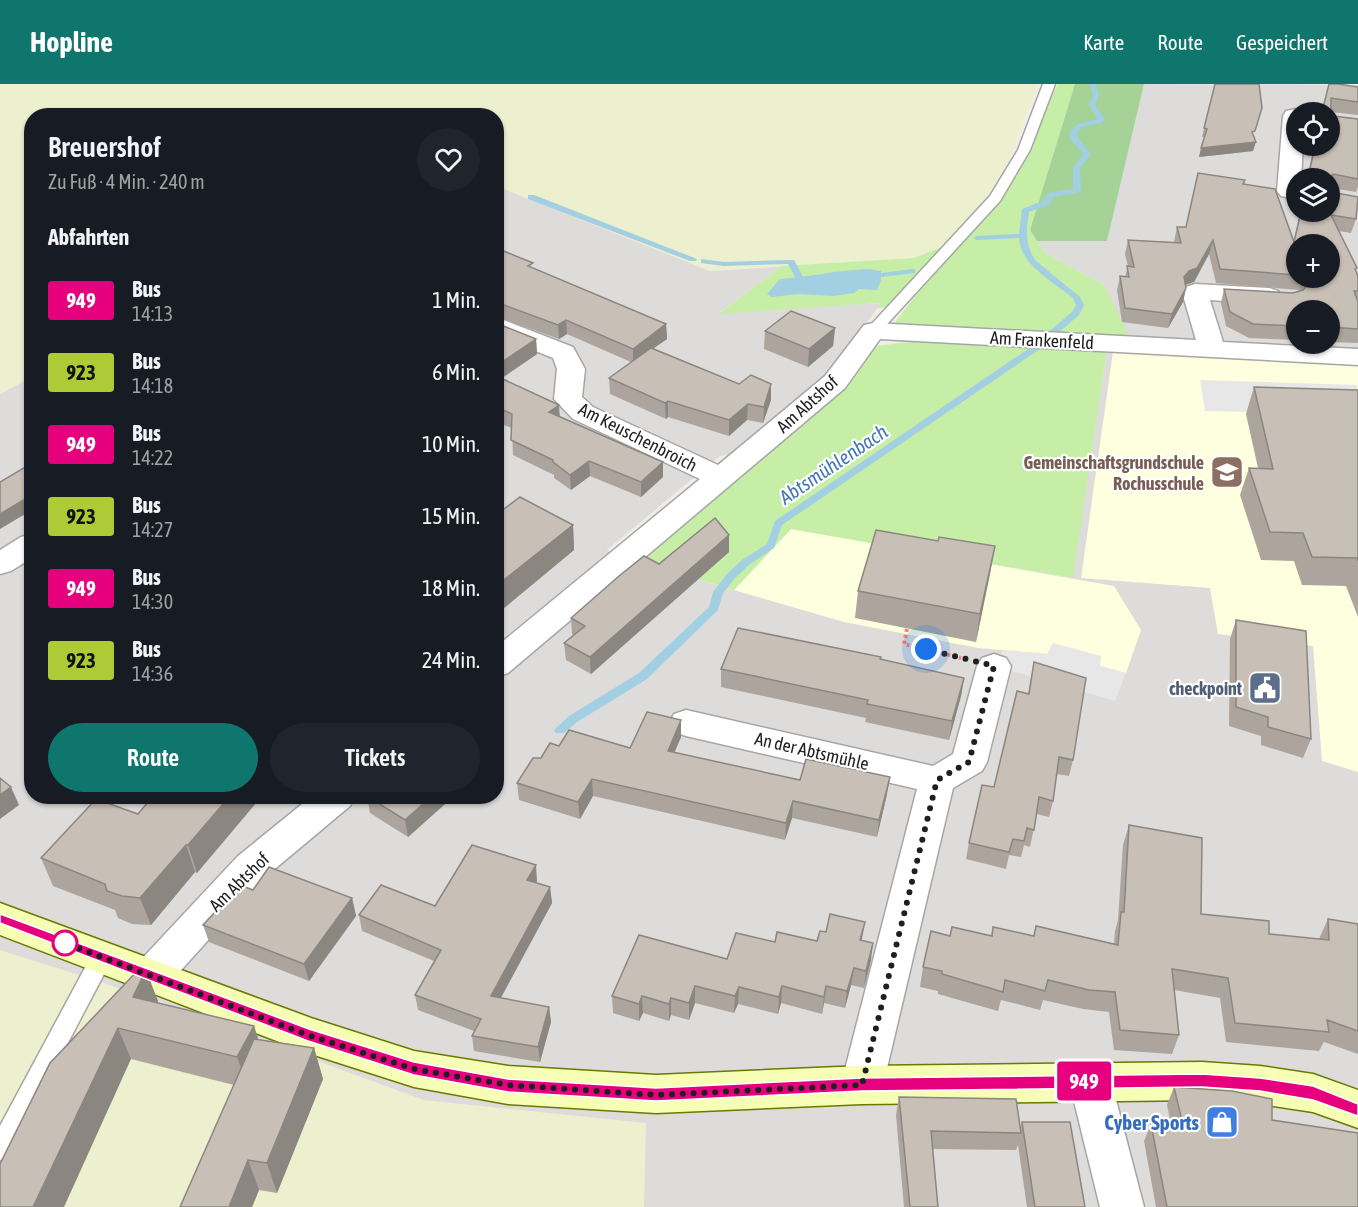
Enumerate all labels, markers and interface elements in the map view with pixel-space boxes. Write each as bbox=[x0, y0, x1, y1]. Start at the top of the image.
text: Hopline bbox=[30, 26, 113, 58]
text: Karte bbox=[1083, 30, 1124, 54]
text: Route bbox=[1157, 30, 1203, 54]
text: Gespeichert bbox=[1236, 30, 1328, 54]
map controls bbox=[1286, 102, 1340, 354]
button: locate bbox=[1286, 102, 1340, 156]
button: heart bbox=[417, 128, 480, 191]
text: Breuershof bbox=[48, 131, 161, 163]
button: layers bbox=[1286, 168, 1340, 222]
text: Zu Fuß · 4 Min. · 240 m bbox=[48, 170, 205, 193]
text: Abfahrten bbox=[48, 224, 129, 250]
button: + bbox=[1286, 234, 1340, 288]
text: Bus bbox=[132, 276, 161, 302]
text: 1 Min. bbox=[432, 287, 480, 313]
text: 949 bbox=[66, 288, 96, 312]
button: − bbox=[1286, 300, 1340, 354]
text: 14:13 bbox=[132, 302, 173, 325]
street label: Am Frankenfeld bbox=[990, 327, 1094, 353]
text: Bus bbox=[132, 348, 161, 374]
text: 6 Min. bbox=[432, 359, 480, 385]
text: 923 bbox=[66, 360, 96, 384]
street label: Am Abtshof bbox=[772, 371, 842, 437]
text: 14:18 bbox=[132, 374, 173, 397]
street label: Am Keuschenbroich bbox=[575, 398, 701, 476]
water label: Abtsmühlenbach bbox=[774, 419, 892, 509]
text: Bus bbox=[132, 420, 161, 446]
text: 10 Min. bbox=[422, 431, 480, 457]
text: 949 bbox=[66, 432, 96, 456]
text: 14:22 bbox=[132, 446, 173, 469]
place label: Gemeinschaftsgrundschule Rochusschule bbox=[1023, 452, 1204, 494]
school or university icon: Gemeinschaftsgrundschule Rochusschule bbox=[1209, 454, 1245, 490]
text: Bus bbox=[132, 492, 161, 518]
text: 15 Min. bbox=[422, 503, 480, 529]
text: 923 bbox=[66, 504, 96, 528]
text: 14:27 bbox=[132, 518, 173, 541]
text: Bus bbox=[132, 564, 161, 590]
text: 18 Min. bbox=[422, 575, 480, 601]
text: 949 bbox=[66, 576, 96, 600]
text: 14:30 bbox=[132, 590, 173, 613]
your location bbox=[911, 634, 941, 664]
text: Bus bbox=[132, 636, 161, 662]
text: 24 Min. bbox=[422, 647, 480, 673]
text: 923 bbox=[66, 648, 96, 672]
text: 14:36 bbox=[132, 662, 173, 685]
public building icon: checkpoint bbox=[1247, 670, 1283, 706]
place label: checkpoint bbox=[1169, 678, 1243, 699]
button: Route bbox=[48, 723, 258, 792]
button: Tickets bbox=[270, 723, 480, 792]
street label: An der Abtsmühle bbox=[753, 728, 871, 774]
street label: Am Abtshof bbox=[205, 848, 273, 916]
unlabelled marker bbox=[52, 930, 78, 956]
line badge: 949 bbox=[1050, 1062, 1118, 1100]
text: 949 bbox=[1069, 1069, 1099, 1093]
shop icon: Cyber Sports bbox=[1204, 1104, 1240, 1140]
place label: Cyber Sports bbox=[1104, 1110, 1200, 1134]

